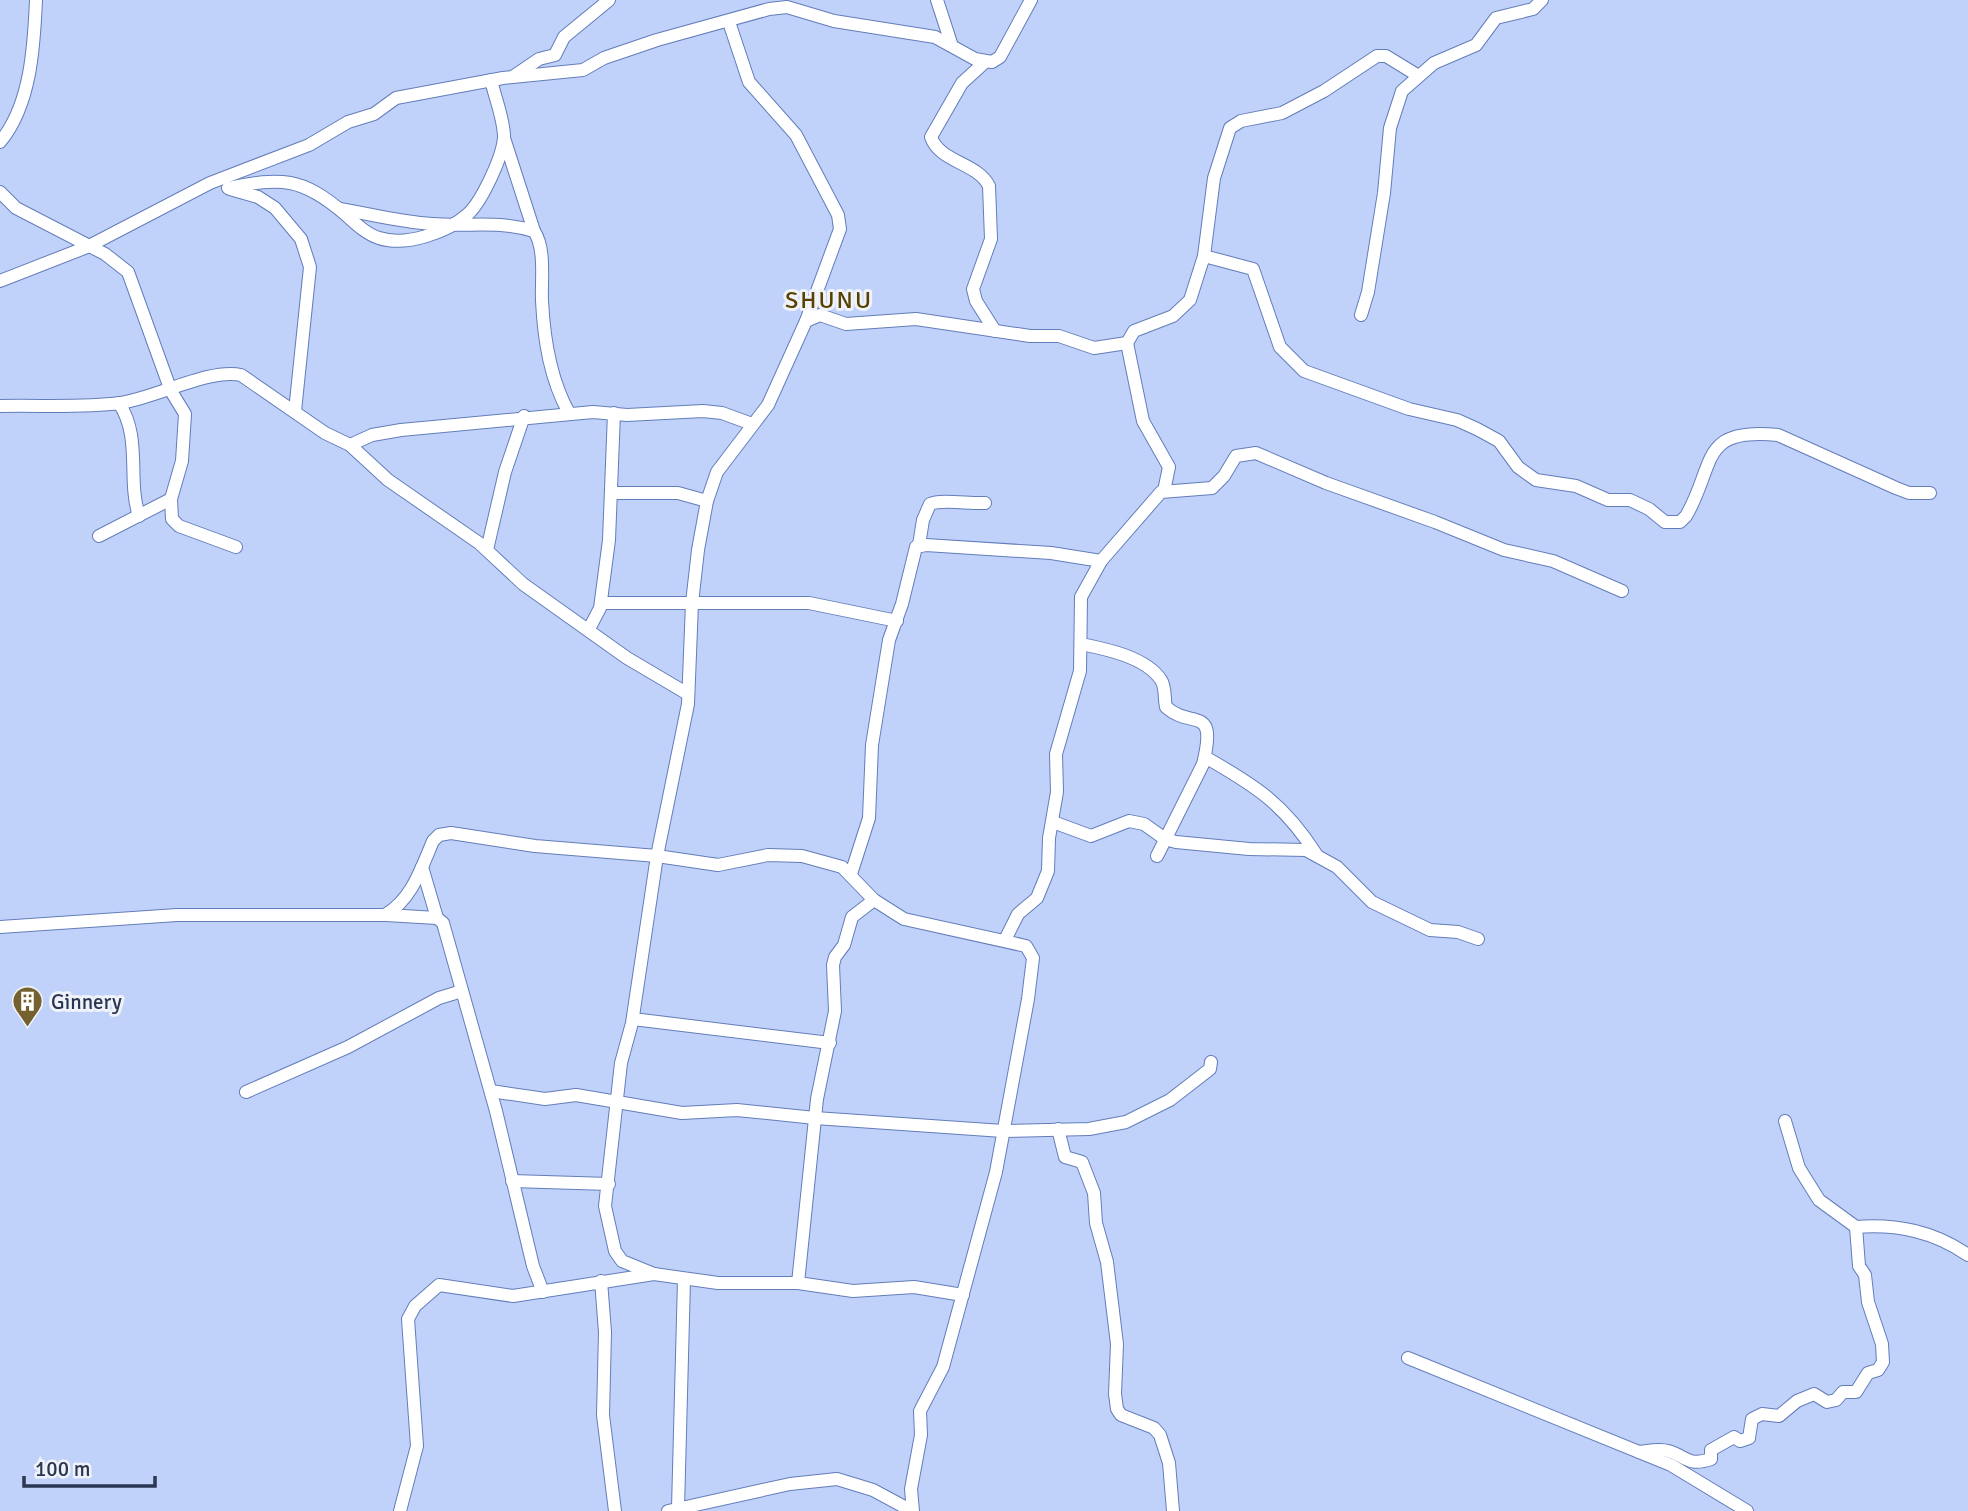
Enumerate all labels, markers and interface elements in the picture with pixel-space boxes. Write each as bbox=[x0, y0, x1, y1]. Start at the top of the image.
district label: SHUNU bbox=[785, 285, 873, 315]
building icon: Ginnery bbox=[11, 985, 45, 1029]
place label: Ginnery bbox=[51, 989, 122, 1015]
scale bar bbox=[24, 1444, 156, 1488]
text: 100 m bbox=[35, 1456, 90, 1482]

